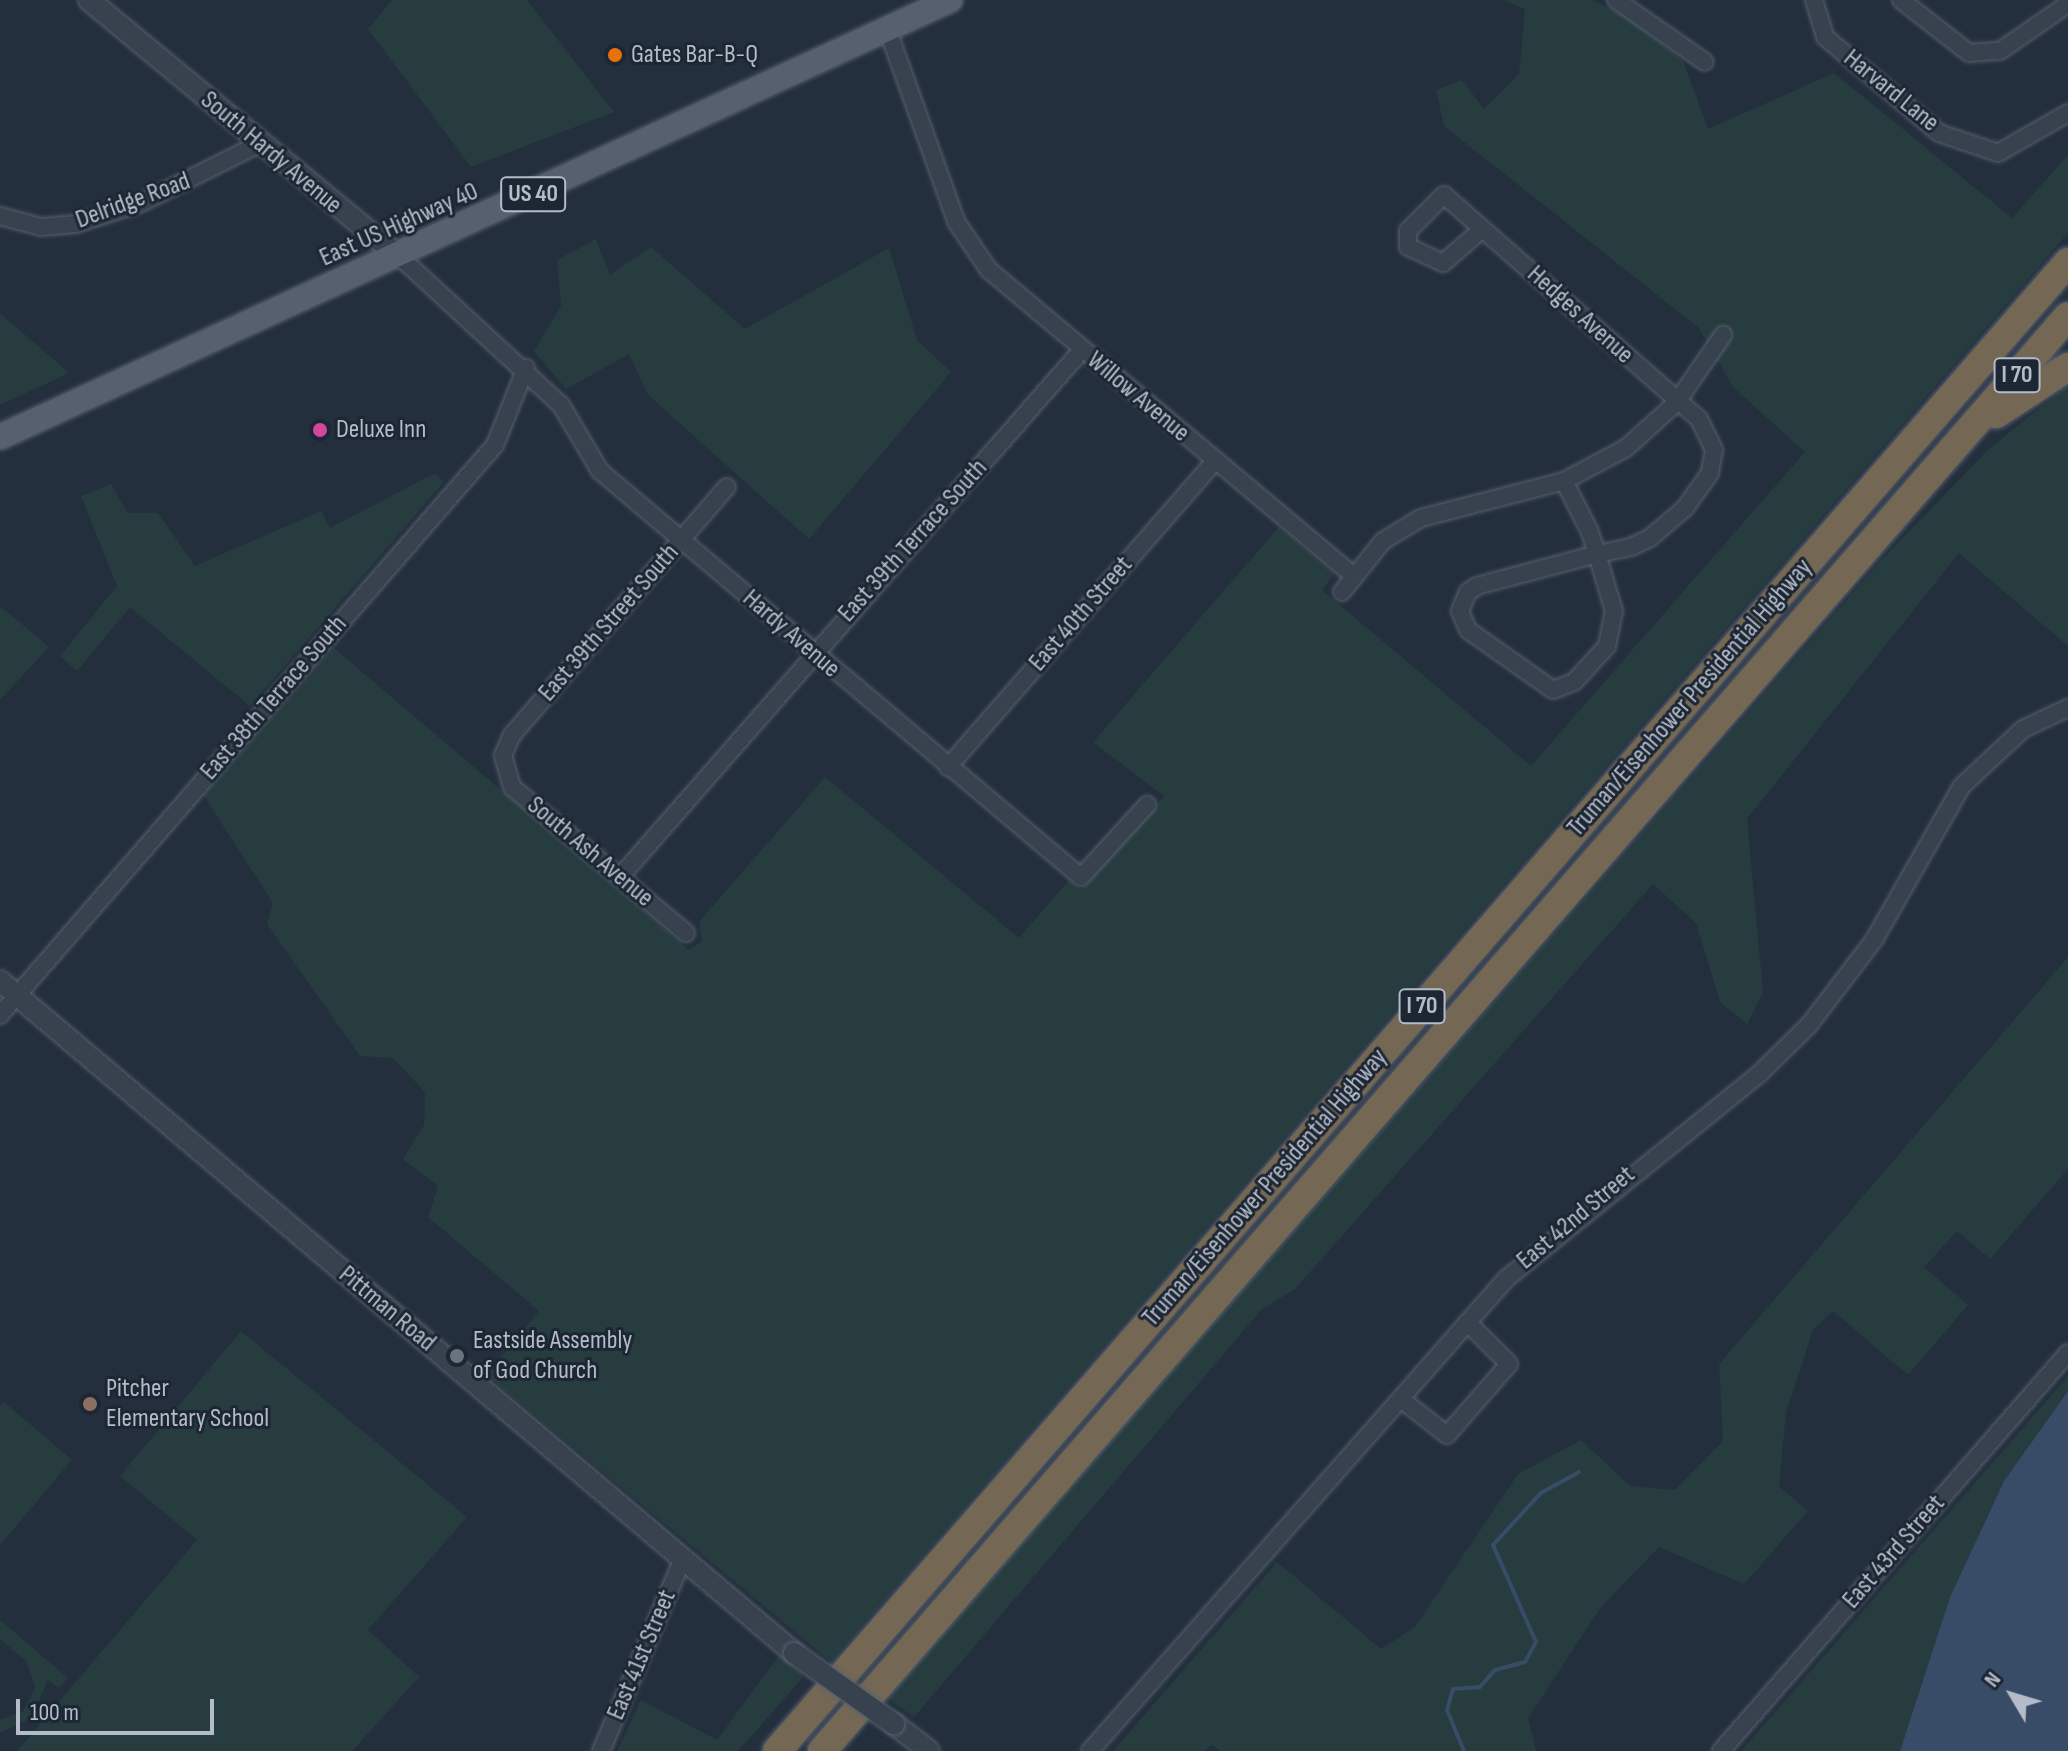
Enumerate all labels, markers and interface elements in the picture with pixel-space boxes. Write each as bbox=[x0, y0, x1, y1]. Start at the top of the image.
place label: Gates Bar-B-Q bbox=[631, 39, 758, 71]
street label: Harvard Lane bbox=[1837, 43, 1945, 139]
marker: Gates Bar-B-Q bbox=[606, 46, 624, 64]
street label: South Hardy Avenue bbox=[194, 85, 348, 221]
street label: Delridge Road bbox=[72, 166, 194, 236]
road number: US 40 bbox=[499, 174, 567, 214]
street label: East US Highway 40 bbox=[315, 176, 483, 274]
street label: Hedges Avenue bbox=[1520, 259, 1640, 371]
street label: Willow Avenue bbox=[1080, 345, 1196, 449]
road number: I 70 bbox=[1993, 355, 2041, 395]
place label: Deluxe Inn bbox=[336, 414, 426, 446]
marker: Deluxe Inn bbox=[311, 421, 329, 439]
street label: East 39th Terrace South bbox=[832, 453, 994, 629]
street label: East 39th Street South bbox=[532, 538, 686, 708]
street label: East 40th Street bbox=[1023, 550, 1139, 678]
street label: Truman/Eisenhower Presidential Highway bbox=[1561, 553, 1819, 843]
street label: Hardy Avenue bbox=[736, 583, 846, 685]
street label: East 38th Terrace South bbox=[194, 609, 354, 787]
street label: South Ash Avenue bbox=[520, 790, 660, 914]
road number: I 70 bbox=[1398, 986, 1446, 1026]
street label: Truman/Eisenhower Presidential Highway bbox=[1136, 1043, 1394, 1333]
street label: East 42nd Street bbox=[1511, 1160, 1641, 1276]
street label: Pittman Road bbox=[332, 1259, 442, 1359]
place label: Eastside Assembly of God Church bbox=[473, 1325, 632, 1386]
marker: Eastside Assembly of God Church bbox=[448, 1347, 466, 1365]
place label: Pitcher Elementary School bbox=[106, 1373, 269, 1434]
marker: Pitcher Elementary School bbox=[81, 1395, 99, 1413]
street label: East 43rd Street bbox=[1836, 1489, 1952, 1615]
street label: East 41st Street bbox=[601, 1585, 683, 1725]
north arrow bbox=[1972, 1655, 2052, 1735]
text: N bbox=[1978, 1667, 2007, 1693]
scale bar bbox=[20, 1683, 218, 1733]
text: 100 m bbox=[30, 1698, 79, 1727]

